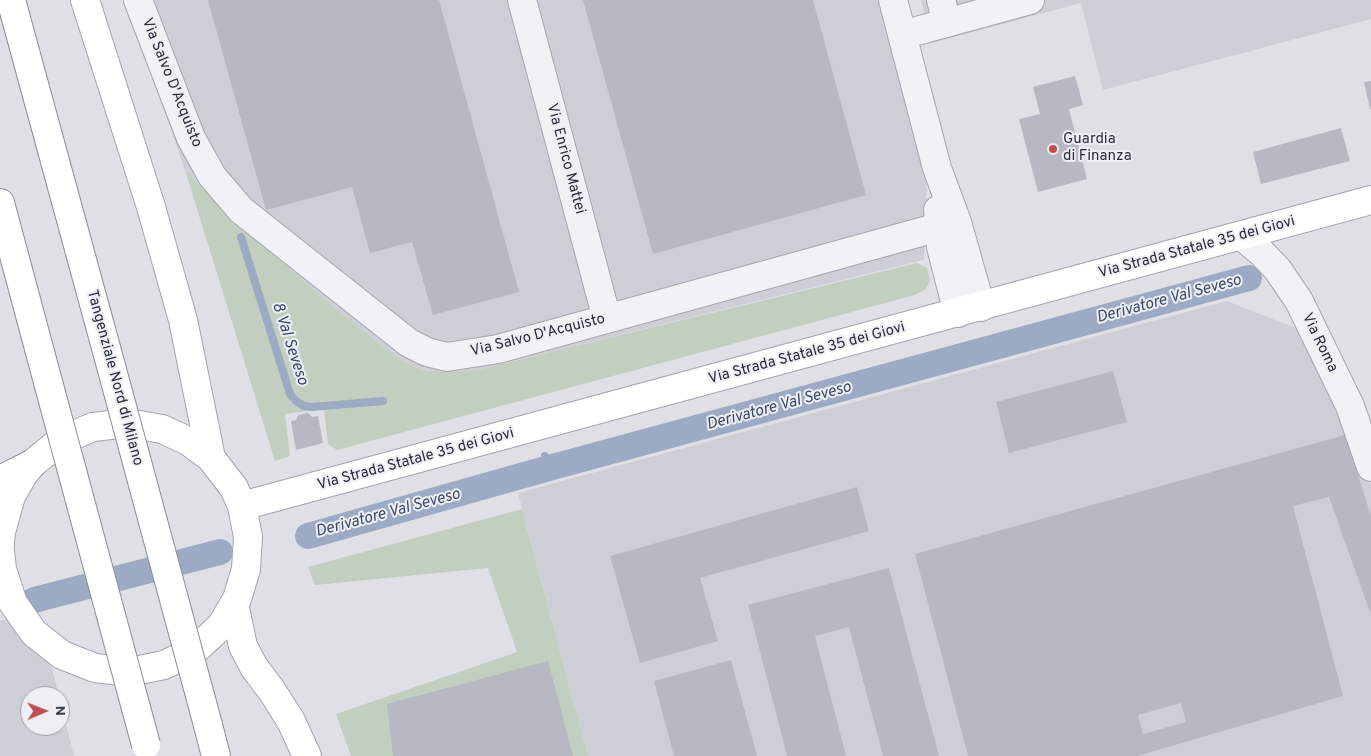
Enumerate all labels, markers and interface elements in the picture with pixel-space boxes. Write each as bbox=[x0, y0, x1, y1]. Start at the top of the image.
street label: Via Salvo D'Acquisto bbox=[137, 16, 205, 150]
street label: Via Enrico Mattei bbox=[542, 102, 588, 216]
place label: Guardia di Finanza bbox=[1063, 131, 1132, 166]
marker: Guardia di Finanza bbox=[1047, 143, 1059, 155]
street label: Via Strada Statale 35 dei Giovi bbox=[1097, 213, 1297, 283]
water label: Derivatore Val Seveso bbox=[1095, 271, 1243, 329]
street label: Tangenziale Nord di Milano bbox=[82, 288, 146, 468]
water label: 8 Val Seveso bbox=[267, 300, 311, 388]
street label: Via Roma bbox=[1297, 310, 1341, 376]
street label: Via Salvo D'Acquisto bbox=[469, 311, 607, 361]
street label: Via Strada Statale 35 dei Giovi bbox=[707, 319, 907, 389]
water label: Derivatore Val Seveso bbox=[705, 378, 853, 436]
street label: Via Strada Statale 35 dei Giovi bbox=[316, 425, 516, 495]
water label: Derivatore Val Seveso bbox=[314, 485, 462, 543]
north arrow bbox=[20, 686, 70, 736]
text: N bbox=[51, 706, 68, 716]

